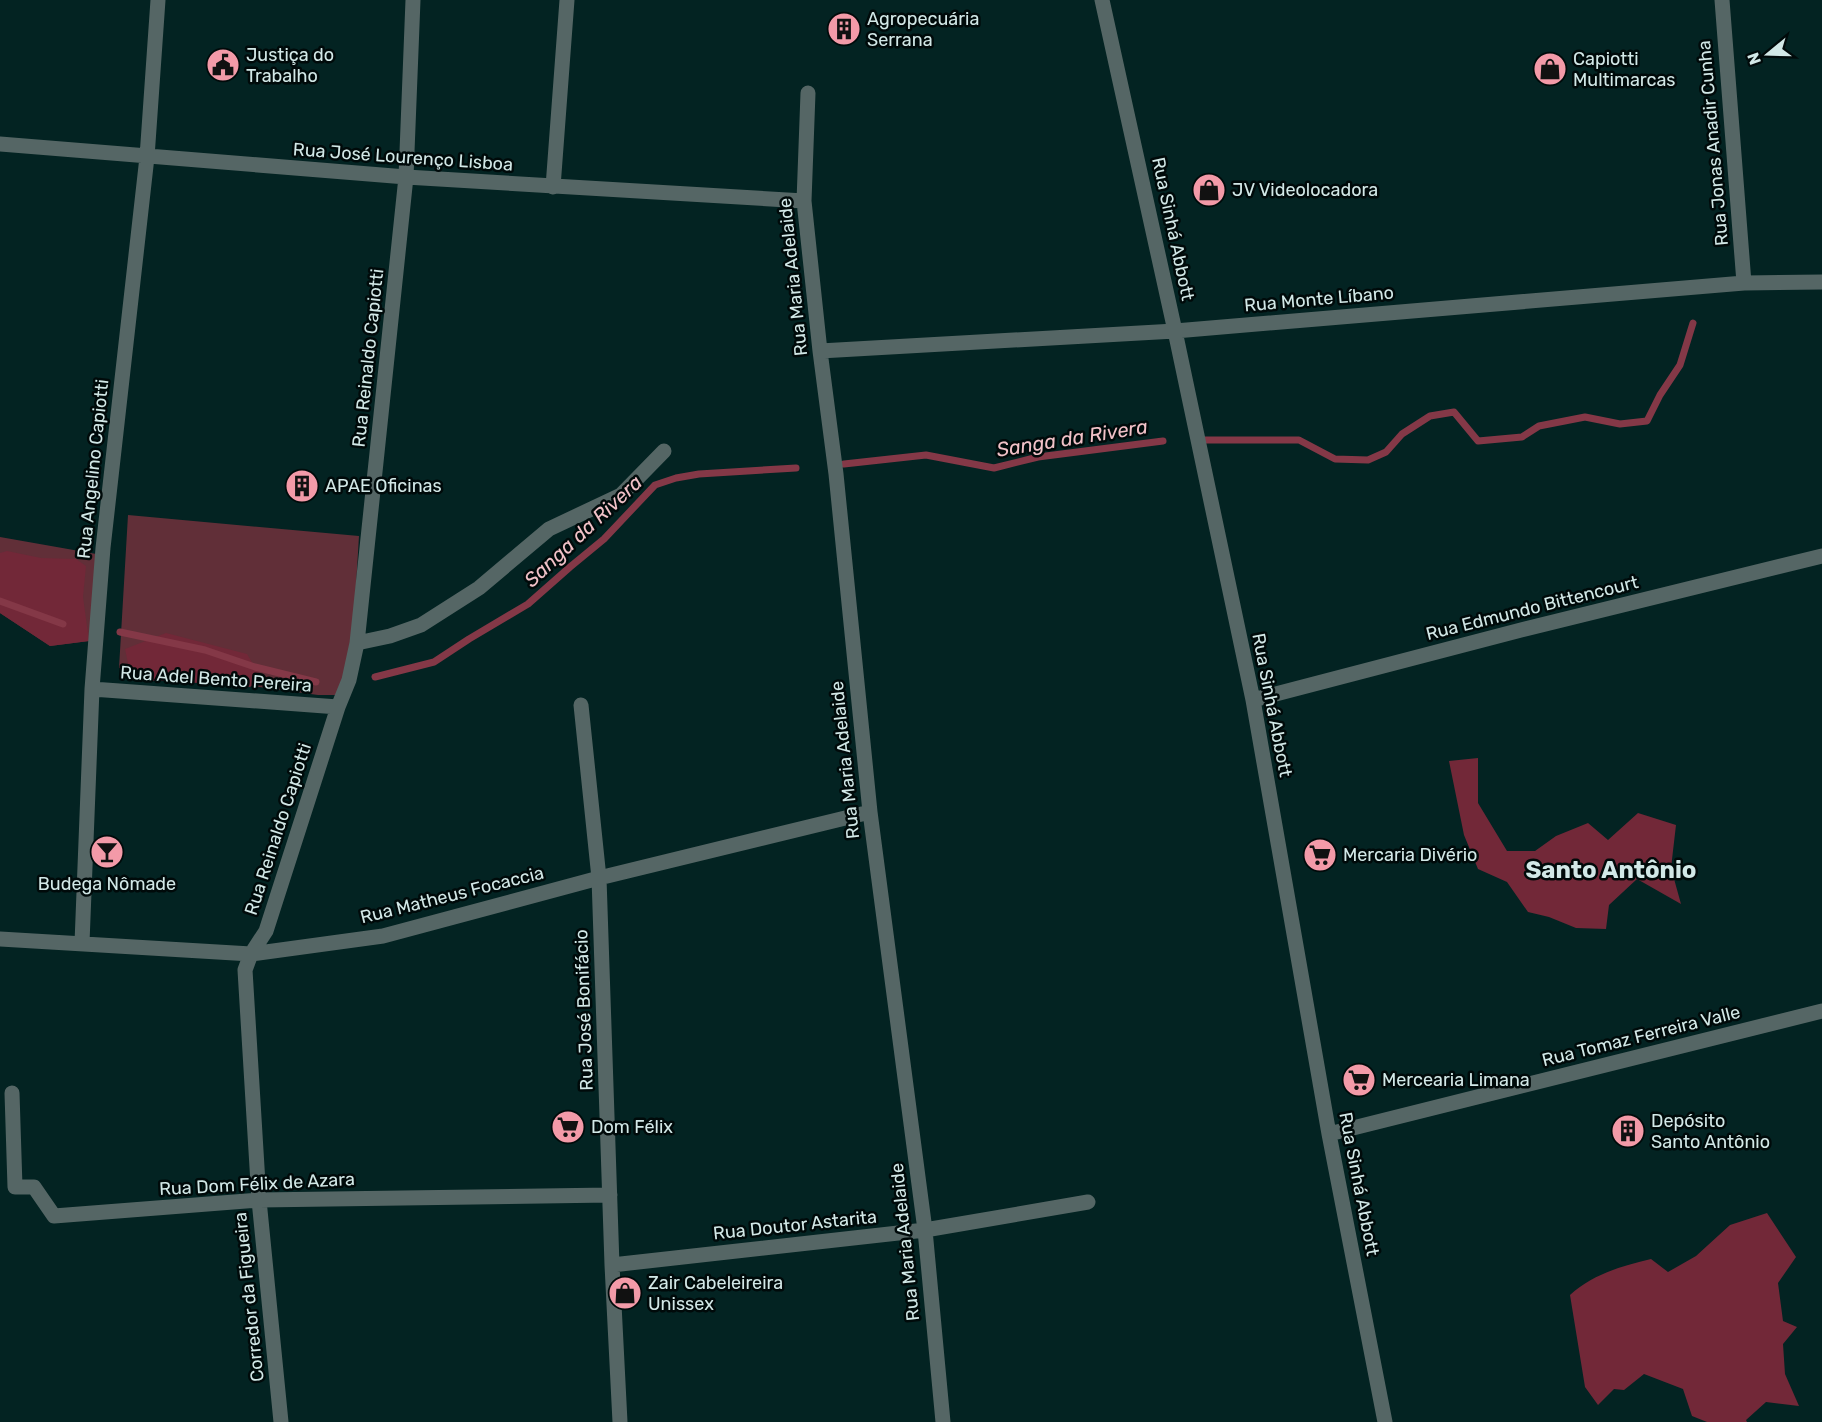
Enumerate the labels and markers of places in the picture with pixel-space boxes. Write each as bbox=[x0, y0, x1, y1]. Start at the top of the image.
place label: Agropecuária Serrana bbox=[867, 8, 979, 51]
building icon: Agropecuária Serrana bbox=[826, 11, 862, 47]
place label: Justiça do Trabalho bbox=[246, 44, 334, 87]
public building icon: Justiça do Trabalho bbox=[205, 47, 241, 83]
place label: Capiotti Multimarcas bbox=[1573, 48, 1676, 91]
shop icon: Capiotti Multimarcas bbox=[1532, 51, 1568, 87]
shop icon: JV Videolocadora bbox=[1191, 172, 1227, 208]
place label: JV Videolocadora bbox=[1232, 179, 1378, 201]
building icon: APAE Oficinas bbox=[284, 468, 320, 504]
place label: APAE Oficinas bbox=[325, 475, 442, 497]
bar icon: Budega Nômade bbox=[89, 834, 125, 870]
supermarket icon: Mercaria Divério bbox=[1302, 837, 1338, 873]
place label: Mercaria Divério bbox=[1343, 844, 1477, 866]
place label: Budega Nômade bbox=[38, 873, 176, 895]
supermarket icon: Mercearia Limana bbox=[1341, 1062, 1377, 1098]
place label: Mercearia Limana bbox=[1382, 1069, 1530, 1091]
supermarket icon: Dom Félix bbox=[550, 1109, 586, 1145]
place label: Depósito Santo Antônio bbox=[1651, 1110, 1770, 1153]
building icon: Depósito Santo Antônio bbox=[1610, 1113, 1646, 1149]
place label: Dom Félix bbox=[591, 1116, 673, 1138]
place label: Zair Cabeleireira Unissex bbox=[648, 1272, 783, 1315]
shop icon: Zair Cabeleireira Unissex bbox=[607, 1275, 643, 1311]

